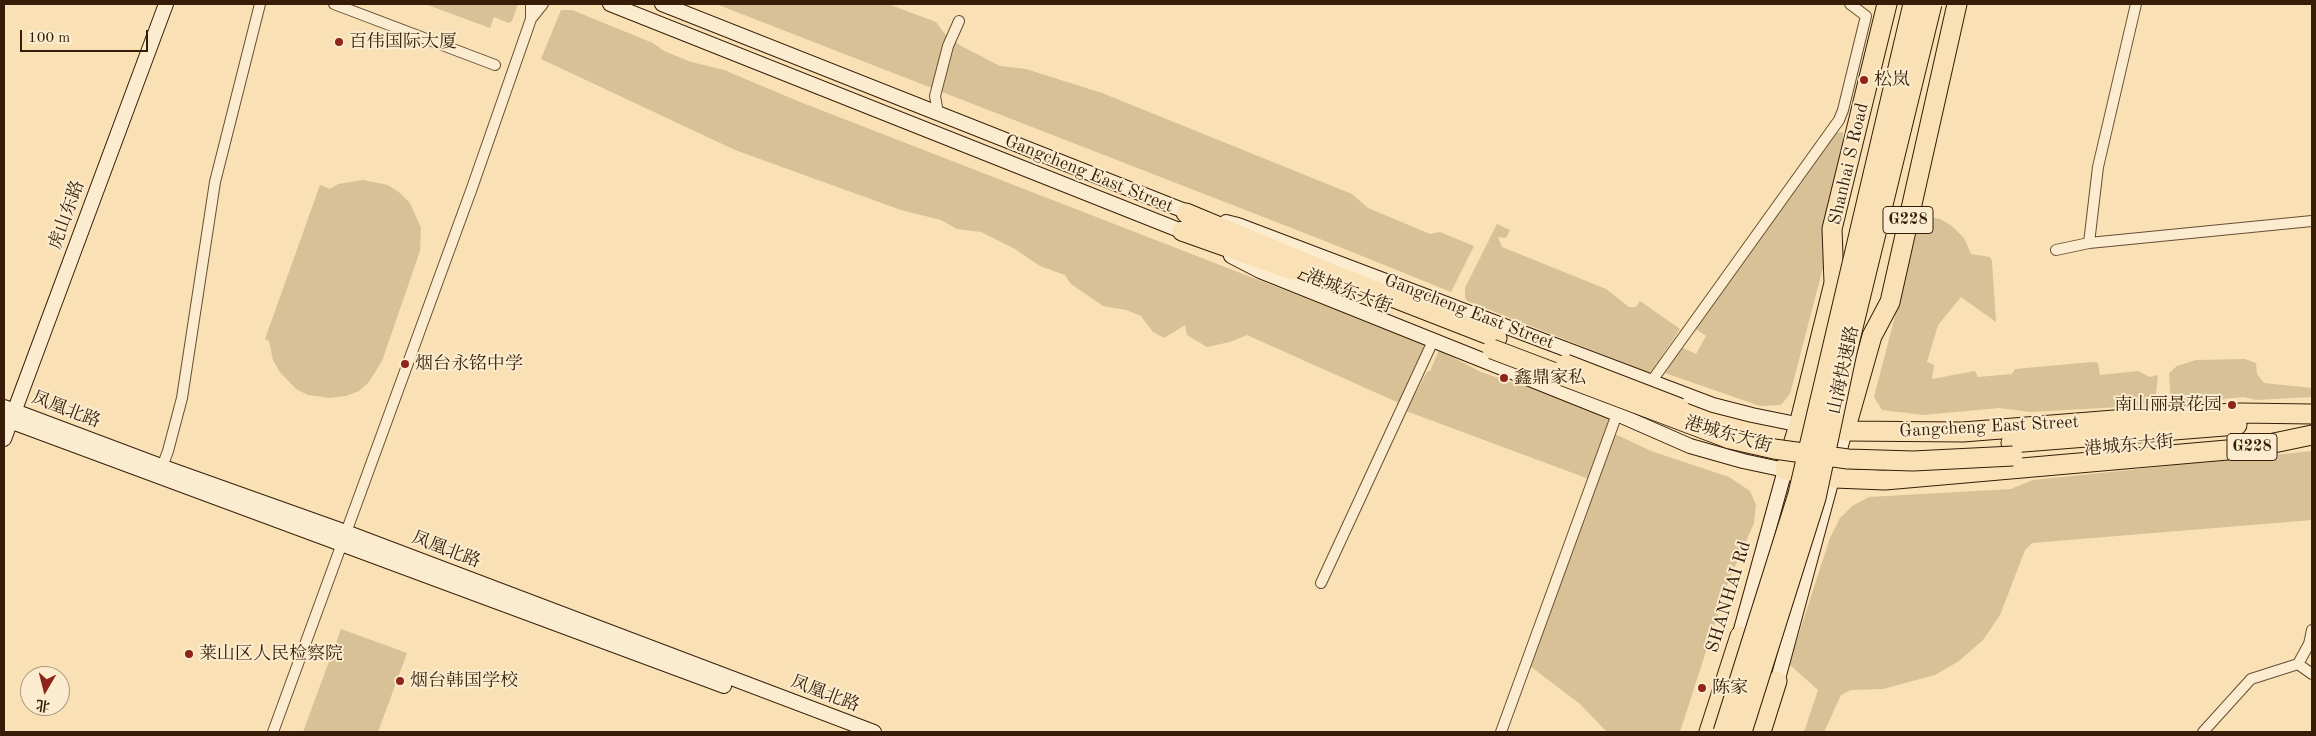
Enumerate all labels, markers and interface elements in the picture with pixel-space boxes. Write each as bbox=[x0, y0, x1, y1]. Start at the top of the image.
scale bar bbox=[22, 20, 150, 52]
text: 100 m bbox=[28, 31, 70, 46]
place label: 百伟国际大厦 bbox=[349, 31, 457, 53]
marker: 百伟国际大厦 bbox=[333, 36, 345, 48]
place label: 松岚 bbox=[1874, 69, 1910, 91]
marker: 松岚 bbox=[1858, 74, 1870, 86]
street label: Shanhai S Road bbox=[1824, 101, 1874, 227]
street label: Gangcheng East Street bbox=[1002, 130, 1176, 218]
street label: 虎山东路 bbox=[45, 177, 89, 253]
road number: G228 bbox=[1883, 206, 1933, 234]
street label: 港城东大街 bbox=[1303, 266, 1395, 318]
street label: Gangcheng East Street bbox=[1381, 270, 1557, 354]
street label: 山海快速路 bbox=[1824, 324, 1864, 416]
place label: 烟台永铭中学 bbox=[415, 353, 523, 375]
marker: 烟台永铭中学 bbox=[399, 358, 411, 370]
place label: 鑫鼎家私 bbox=[1514, 367, 1586, 389]
marker: 鑫鼎家私 bbox=[1498, 372, 1510, 384]
street label: 凤凰北路 bbox=[29, 387, 103, 433]
place label: 南山丽景花园 bbox=[2114, 394, 2222, 416]
marker: 南山丽景花园 bbox=[2226, 399, 2238, 411]
street label: 港城东大街 bbox=[1682, 412, 1774, 458]
street label: Gangcheng East Street bbox=[1899, 412, 2079, 442]
street label: 港城东大街 bbox=[2083, 431, 2175, 461]
road number: G228 bbox=[2227, 434, 2277, 461]
street label: 凤凰北路 bbox=[409, 527, 483, 573]
street label: SHANHAI Rd bbox=[1702, 539, 1756, 655]
place label: 莱山区人民检察院 bbox=[199, 643, 343, 665]
marker: 莱山区人民检察院 bbox=[183, 648, 195, 660]
north arrow bbox=[20, 666, 70, 716]
place label: 烟台韩国学校 bbox=[410, 670, 518, 692]
street label: 凤凰北路 bbox=[788, 671, 862, 717]
marker: 烟台韩国学校 bbox=[394, 675, 406, 687]
place label: 陈家 bbox=[1712, 677, 1748, 699]
marker: 陈家 bbox=[1696, 682, 1708, 694]
text: 北 bbox=[35, 697, 51, 713]

